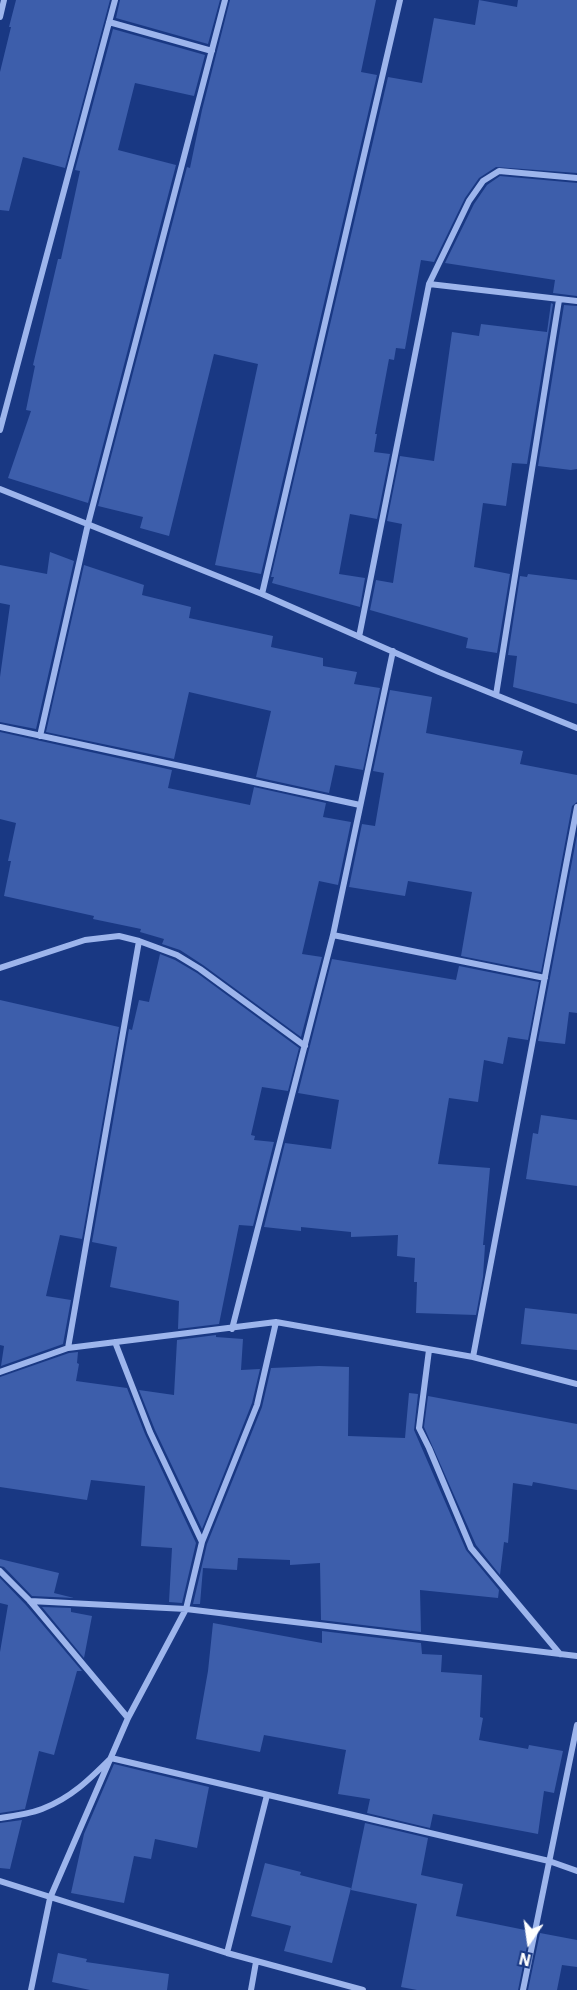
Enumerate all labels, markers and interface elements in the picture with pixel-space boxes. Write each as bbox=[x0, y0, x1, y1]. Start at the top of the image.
north arrow bbox=[499, 1912, 559, 1972]
text: N bbox=[517, 1948, 533, 1971]

